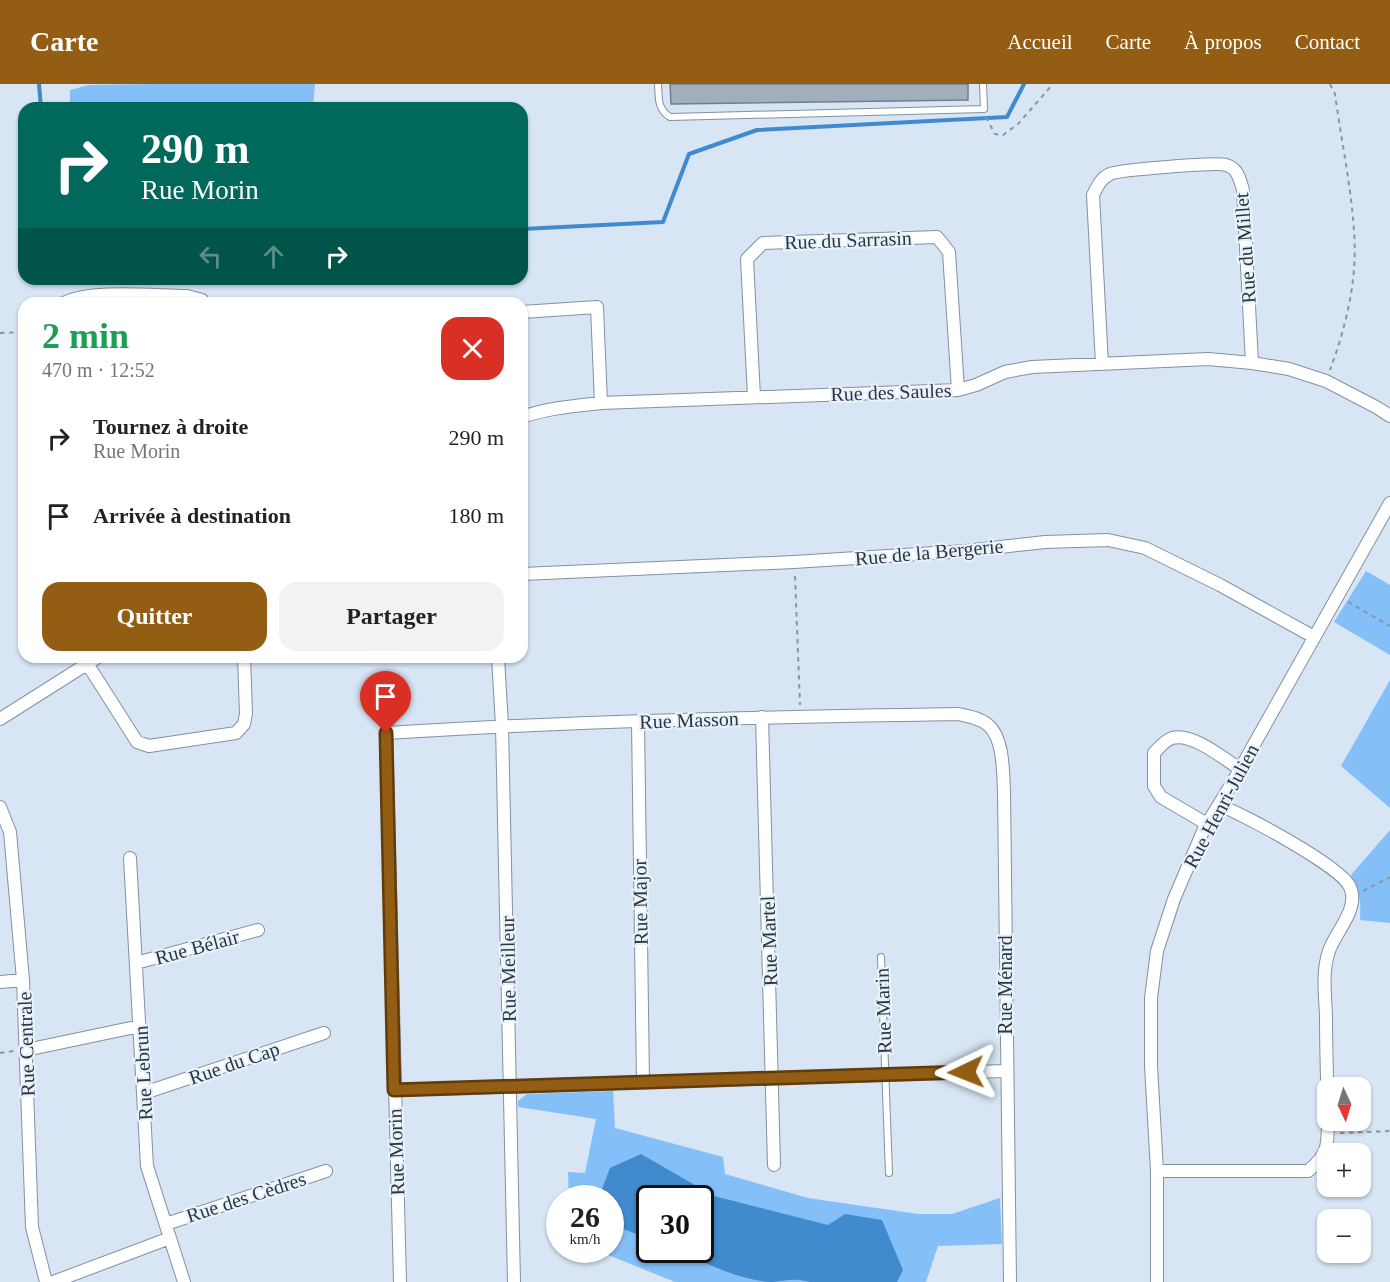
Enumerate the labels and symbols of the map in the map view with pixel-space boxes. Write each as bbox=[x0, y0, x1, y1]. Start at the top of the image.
street label: Rue du Millet bbox=[1230, 191, 1260, 304]
street label: Rue du Sarrasin bbox=[784, 227, 912, 253]
street label: Rue des Saules bbox=[830, 379, 952, 405]
street label: Rue de la Bergerie bbox=[854, 535, 1004, 570]
pin bbox=[360, 671, 411, 733]
street label: Rue Masson bbox=[639, 707, 739, 733]
street label: Rue Henri-Julien bbox=[1179, 740, 1263, 872]
street label: Rue Major bbox=[628, 858, 653, 945]
street label: Rue Martel bbox=[756, 895, 782, 987]
street label: Rue Meilleur bbox=[496, 915, 520, 1022]
street label: Rue Bélair bbox=[153, 925, 242, 969]
street label: Rue Ménard bbox=[994, 935, 1016, 1035]
street label: Rue Marin bbox=[871, 968, 895, 1054]
street label: Rue Centrale bbox=[13, 991, 39, 1097]
street label: Rue Lebrun bbox=[130, 1025, 156, 1121]
street label: Rue du Cap bbox=[186, 1037, 283, 1090]
position arrow bbox=[934, 1040, 998, 1104]
north arrow bbox=[1317, 1077, 1371, 1131]
street label: Rue Morin bbox=[383, 1108, 409, 1196]
street label: Rue des Cèdres bbox=[183, 1167, 309, 1227]
speed limit sign: 30 bbox=[636, 1185, 714, 1263]

